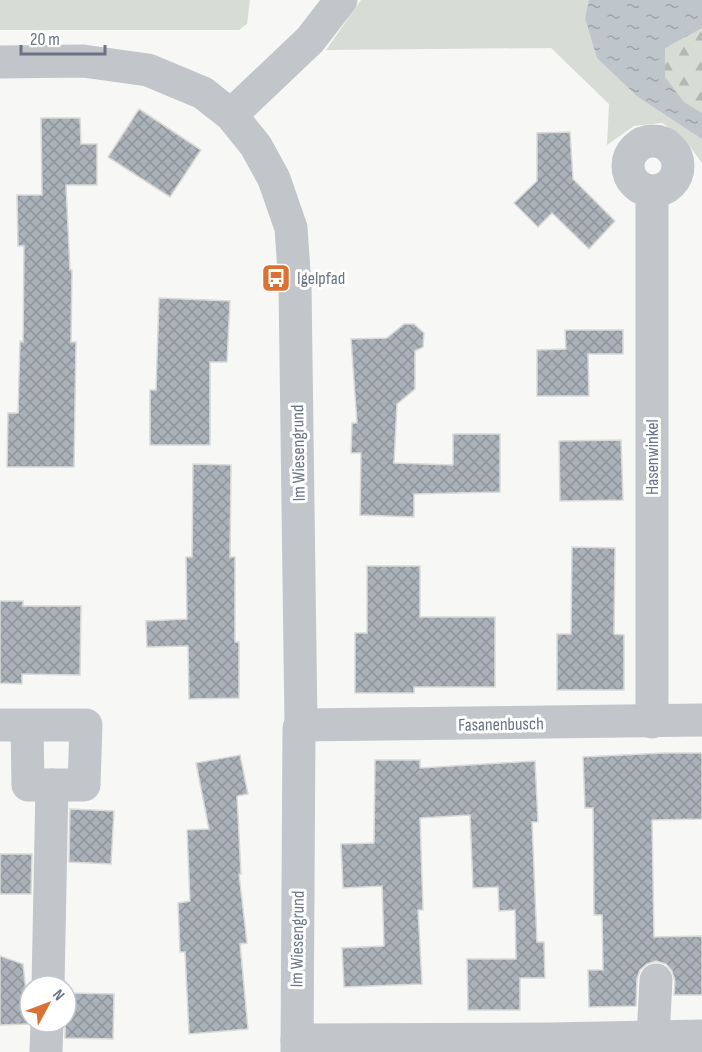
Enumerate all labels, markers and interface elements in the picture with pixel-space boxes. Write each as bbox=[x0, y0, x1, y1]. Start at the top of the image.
scale bar bbox=[21, 18, 105, 56]
text: 20 m bbox=[30, 29, 60, 50]
bus stop icon: Igelpfad bbox=[260, 262, 292, 294]
place label: Igelpfad bbox=[297, 268, 345, 289]
street label: Im Wiesengrund bbox=[287, 404, 310, 502]
street label: Hasenwinkel bbox=[642, 419, 663, 495]
street label: Fasanenbusch bbox=[458, 713, 544, 736]
street label: Im Wiesengrund bbox=[286, 890, 309, 988]
north arrow bbox=[18, 974, 78, 1034]
text: N bbox=[48, 986, 68, 1005]

